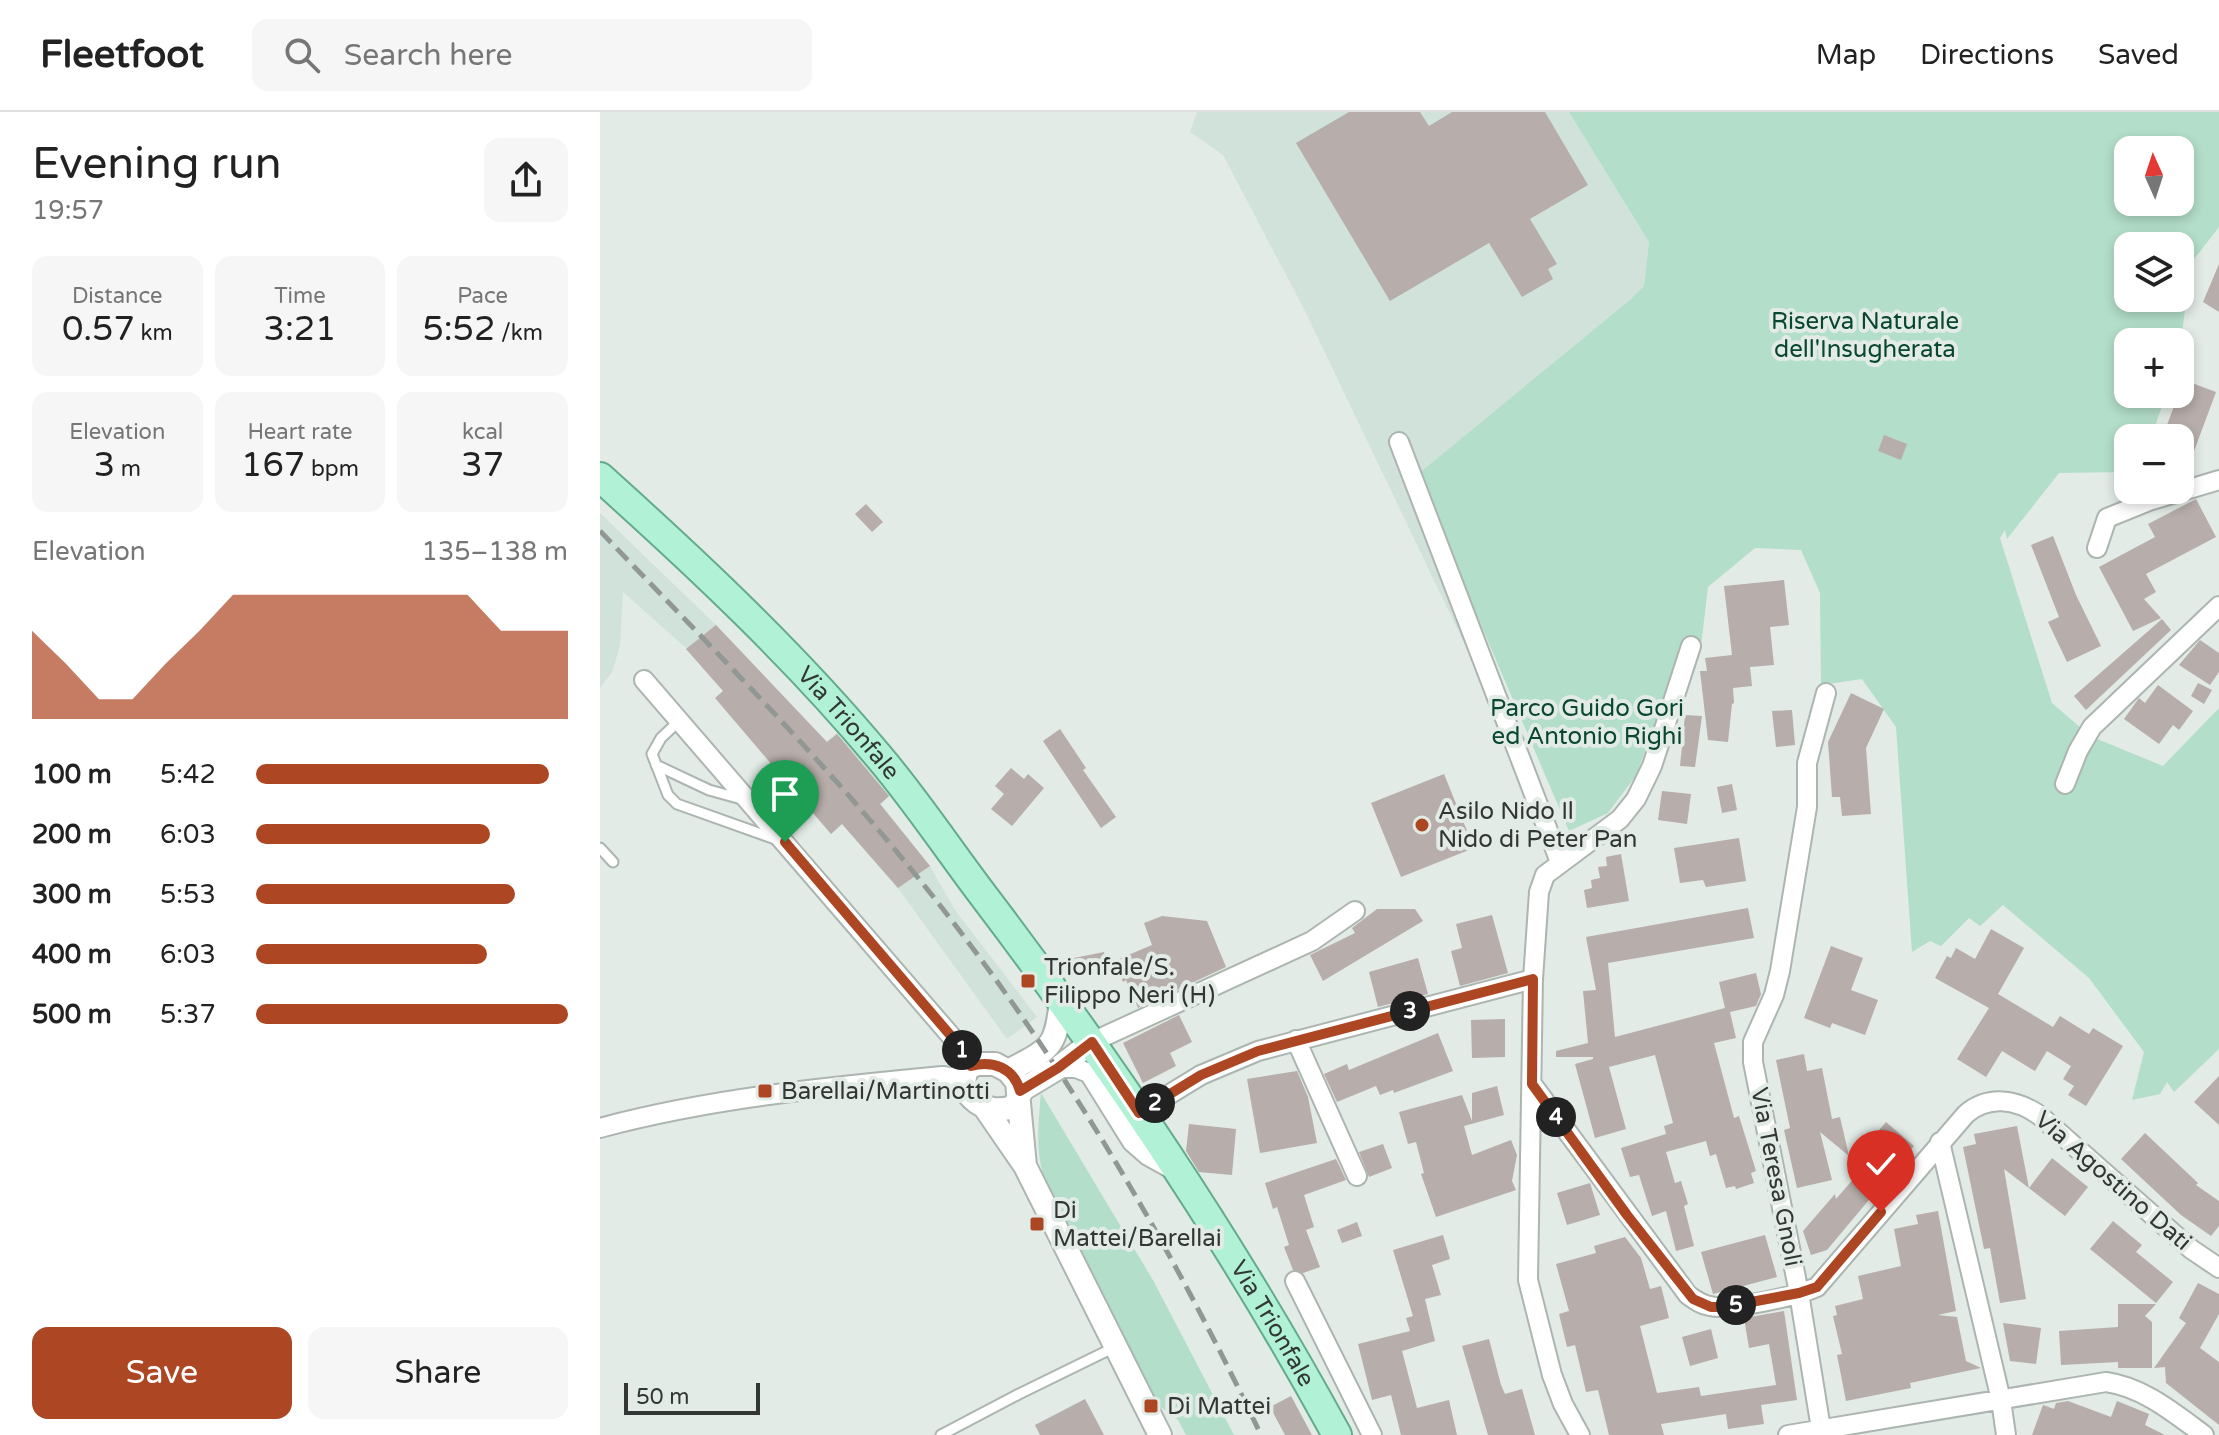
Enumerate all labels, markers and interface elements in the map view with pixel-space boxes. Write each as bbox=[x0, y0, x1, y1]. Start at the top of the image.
search box bbox=[252, 19, 812, 91]
text: Fleetfoot bbox=[40, 32, 204, 78]
icon: search bbox=[280, 33, 324, 77]
text: Search here bbox=[344, 37, 513, 74]
text: Map bbox=[1816, 38, 1876, 72]
text: Directions bbox=[1920, 38, 2054, 72]
text: Saved bbox=[2098, 38, 2179, 72]
north arrow bbox=[2114, 136, 2194, 216]
map controls bbox=[2114, 136, 2194, 504]
text: Evening run bbox=[32, 138, 281, 191]
button: share bbox=[484, 138, 568, 222]
text: 19:57 bbox=[32, 195, 104, 226]
button: layers bbox=[2114, 232, 2194, 312]
text: Distance bbox=[72, 283, 163, 309]
text: Time bbox=[274, 283, 326, 309]
text: Pace bbox=[457, 283, 508, 309]
park label: Riserva Naturale dell'Insugherata bbox=[1771, 307, 1959, 364]
text: 0.57 bbox=[62, 309, 135, 350]
text: 3:21 bbox=[264, 309, 336, 350]
text: 5:52 bbox=[422, 309, 495, 350]
text: km bbox=[135, 320, 173, 346]
text: /km bbox=[495, 320, 543, 346]
button: + bbox=[2114, 328, 2194, 408]
text: Elevation bbox=[69, 419, 165, 445]
text: Heart rate bbox=[248, 419, 352, 445]
text: kcal bbox=[462, 419, 503, 445]
button: − bbox=[2114, 424, 2194, 504]
text: 3 bbox=[94, 445, 115, 486]
text: 167 bbox=[241, 445, 305, 486]
text: 37 bbox=[461, 445, 504, 486]
text: m bbox=[115, 456, 141, 482]
text: bpm bbox=[305, 456, 359, 482]
text: Elevation bbox=[32, 536, 146, 567]
text: 135–138 m bbox=[422, 536, 568, 567]
street label: Via Trionfale bbox=[791, 660, 906, 785]
park label: Parco Guido Gori ed Antonio Righi bbox=[1490, 694, 1684, 751]
text: 100 m bbox=[32, 759, 112, 790]
text: 5:42 bbox=[160, 759, 216, 790]
pin bbox=[751, 760, 819, 842]
icon: arrive bbox=[763, 772, 807, 816]
place label: Asilo Nido Il Nido di Peter Pan bbox=[1438, 797, 1637, 854]
marker: Asilo Nido Il Nido di Peter Pan bbox=[1413, 816, 1431, 834]
text: 200 m bbox=[32, 819, 112, 850]
text: 6:03 bbox=[160, 819, 216, 850]
text: 300 m bbox=[32, 879, 112, 910]
text: 5:53 bbox=[160, 879, 216, 910]
text: 400 m bbox=[32, 939, 112, 970]
text: 6:03 bbox=[160, 939, 216, 970]
place label: Trionfale/S. Filippo Neri (H) bbox=[1044, 953, 1215, 1010]
marker: Trionfale/S. Filippo Neri (H) bbox=[1019, 972, 1037, 990]
pin: 3 bbox=[1390, 991, 1430, 1031]
text: 3 bbox=[1403, 998, 1417, 1024]
text: 500 m bbox=[32, 999, 112, 1030]
text: 5:37 bbox=[160, 999, 216, 1030]
pin: 1 bbox=[942, 1030, 982, 1070]
text: 1 bbox=[955, 1037, 969, 1063]
place label: Barellai/Martinotti bbox=[781, 1077, 990, 1106]
marker: Barellai/Martinotti bbox=[756, 1082, 774, 1100]
pin: 2 bbox=[1135, 1083, 1175, 1123]
street label: Via Teresa Gnoli bbox=[1744, 1085, 1808, 1269]
text: 2 bbox=[1148, 1090, 1162, 1116]
pin: 4 bbox=[1536, 1097, 1576, 1137]
text: 4 bbox=[1549, 1104, 1563, 1130]
street label: Via Agostino Dati bbox=[2029, 1105, 2197, 1257]
pin bbox=[1847, 1130, 1915, 1212]
icon: check bbox=[1859, 1142, 1903, 1186]
place label: Di Mattei/Barellai bbox=[1053, 1196, 1222, 1253]
marker: Di Mattei/Barellai bbox=[1028, 1215, 1046, 1233]
street label: Via Trionfale bbox=[1224, 1255, 1321, 1391]
pin: 5 bbox=[1716, 1285, 1756, 1325]
text: 5 bbox=[1729, 1292, 1743, 1318]
button: Save bbox=[32, 1327, 292, 1419]
button: Share bbox=[308, 1327, 568, 1419]
scale bar bbox=[624, 1379, 760, 1415]
text: 50 m bbox=[636, 1384, 690, 1410]
place label: Di Mattei bbox=[1167, 1392, 1271, 1421]
marker: Di Mattei bbox=[1142, 1397, 1160, 1415]

